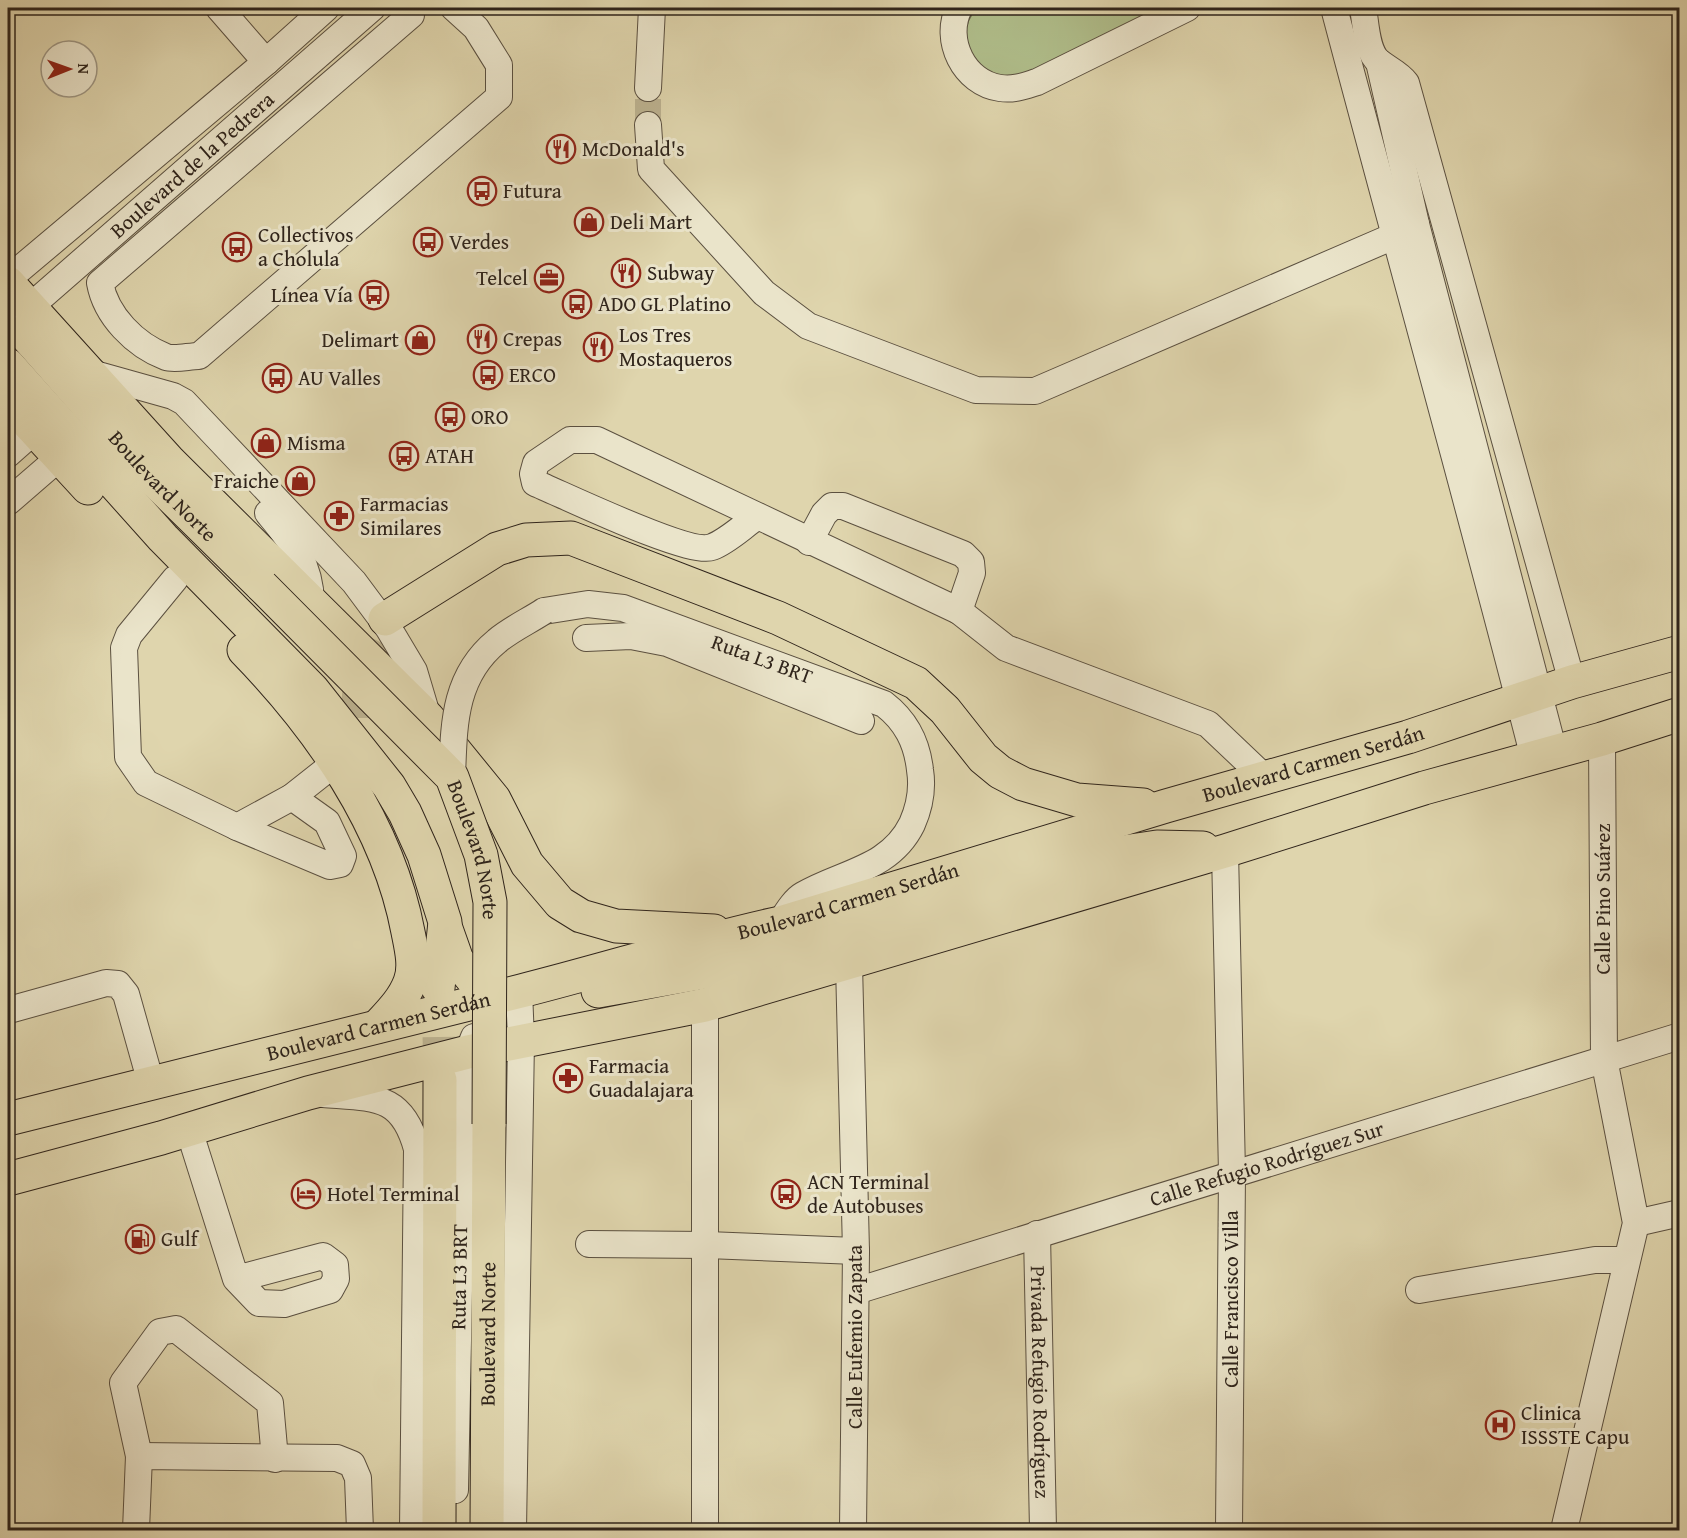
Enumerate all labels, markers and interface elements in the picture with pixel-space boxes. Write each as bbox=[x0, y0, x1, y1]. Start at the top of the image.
north arrow bbox=[39, 39, 99, 99]
text: N bbox=[72, 63, 96, 75]
street label: Boulevard de la Pedrera bbox=[103, 84, 281, 245]
restaurant icon: McDonald's bbox=[545, 133, 577, 165]
place label: McDonald's bbox=[582, 133, 685, 164]
bus stop icon: Futura bbox=[466, 175, 498, 207]
place label: Futura bbox=[503, 175, 562, 206]
shop icon: Deli Mart bbox=[573, 206, 605, 238]
place label: Deli Mart bbox=[610, 206, 693, 237]
place label: Collectivos a Cholula bbox=[258, 219, 353, 274]
bus stop icon: Verdes bbox=[412, 226, 444, 258]
place label: Verdes bbox=[449, 226, 509, 257]
bus stop icon: Collectivos a Cholula bbox=[221, 231, 253, 263]
restaurant icon: Subway bbox=[610, 257, 642, 289]
place label: Subway bbox=[647, 257, 715, 288]
place label: Telcel bbox=[476, 262, 528, 293]
office icon: Telcel bbox=[533, 262, 565, 294]
place label: Línea Vía bbox=[271, 279, 353, 310]
bus stop icon: Línea Vía bbox=[358, 279, 390, 311]
bus stop icon: ADO GL Platino bbox=[561, 288, 593, 320]
place label: ADO GL Platino bbox=[598, 288, 731, 319]
place label: Los Tres Mostaqueros bbox=[619, 319, 732, 374]
restaurant icon: Crepas bbox=[466, 323, 498, 355]
place label: Crepas bbox=[503, 323, 562, 354]
place label: Delimart bbox=[321, 324, 400, 355]
shop icon: Delimart bbox=[404, 324, 436, 356]
restaurant icon: Los Tres Mostaqueros bbox=[582, 331, 614, 363]
bus stop icon: ERCO bbox=[472, 359, 504, 391]
place label: ERCO bbox=[509, 359, 556, 390]
bus stop icon: AU Valles bbox=[261, 362, 293, 394]
place label: AU Valles bbox=[298, 362, 381, 393]
bus stop icon: ORO bbox=[434, 401, 466, 433]
place label: ORO bbox=[471, 401, 509, 432]
street label: Boulevard Norte bbox=[101, 423, 224, 549]
shop icon: Misma bbox=[250, 427, 282, 459]
place label: Misma bbox=[287, 427, 346, 458]
bus stop icon: ATAH bbox=[388, 440, 420, 472]
place label: ATAH bbox=[425, 440, 474, 471]
place label: Fraiche bbox=[214, 465, 279, 496]
shop icon: Fraiche bbox=[284, 465, 316, 497]
place label: Farmacias Similares bbox=[360, 488, 449, 543]
pharmacy icon: Farmacias Similares bbox=[323, 500, 355, 532]
street label: Ruta L3 BRT bbox=[707, 626, 817, 692]
street label: Boulevard Carmen Serdán bbox=[1199, 717, 1428, 810]
street label: Boulevard Norte bbox=[439, 776, 506, 920]
street label: Calle Pino Suárez bbox=[1587, 824, 1618, 974]
street label: Boulevard Carmen Serdán bbox=[734, 854, 963, 947]
street label: Boulevard Carmen Serdán bbox=[264, 983, 494, 1068]
place label: Farmacia Guadalajara bbox=[589, 1050, 694, 1105]
pharmacy icon: Farmacia Guadalajara bbox=[552, 1062, 584, 1094]
street label: Calle Refugio Rodríguez Sur bbox=[1146, 1112, 1388, 1214]
place label: ACN Terminal de Autobuses bbox=[807, 1166, 929, 1221]
hotel icon: Hotel Terminal bbox=[290, 1178, 322, 1210]
place label: Hotel Terminal bbox=[327, 1178, 460, 1209]
bus stop icon: ACN Terminal de Autobuses bbox=[770, 1178, 802, 1210]
street label: Calle Francisco Villa bbox=[1215, 1210, 1246, 1388]
fuel station icon: Gulf bbox=[124, 1223, 156, 1255]
place label: Gulf bbox=[161, 1223, 200, 1254]
street label: Ruta L3 BRT bbox=[442, 1224, 475, 1330]
street label: Calle Eufemio Zapata bbox=[839, 1245, 870, 1429]
street label: Boulevard Norte bbox=[472, 1262, 503, 1406]
street label: Privada Refugio Rodríguez bbox=[1023, 1265, 1058, 1499]
place label: Clinica ISSSTE Capu bbox=[1521, 1397, 1630, 1452]
hospital icon: Clinica ISSSTE Capu bbox=[1484, 1409, 1516, 1441]

